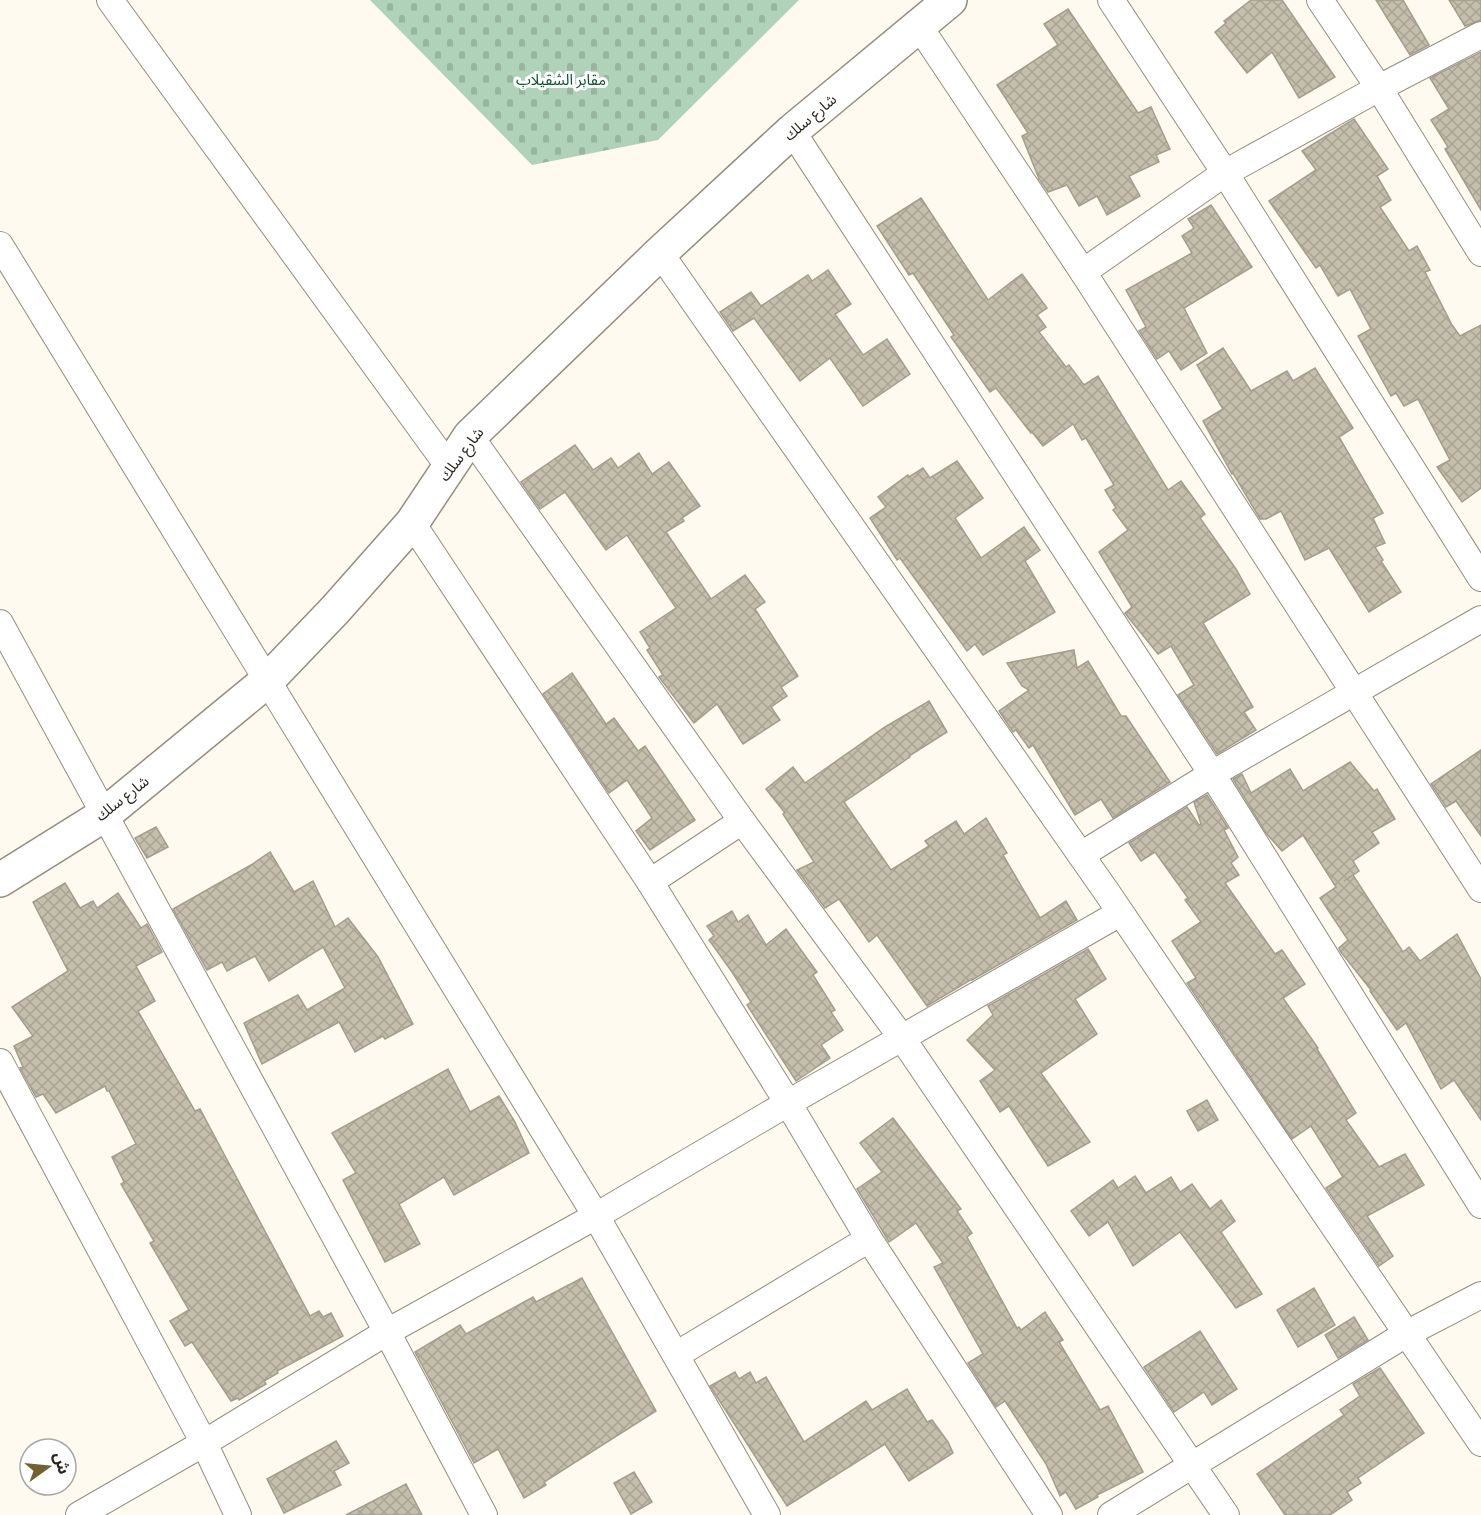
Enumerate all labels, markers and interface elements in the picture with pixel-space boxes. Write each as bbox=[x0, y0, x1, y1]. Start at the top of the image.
park label: مقابر الشقيلاب bbox=[516, 71, 606, 89]
street label: شارع سلك bbox=[780, 90, 842, 147]
street label: شارع سلك bbox=[435, 424, 490, 487]
street label: شارع سلك bbox=[92, 772, 155, 827]
north arrow bbox=[18, 1437, 78, 1497]
text: ش bbox=[50, 1450, 74, 1476]

